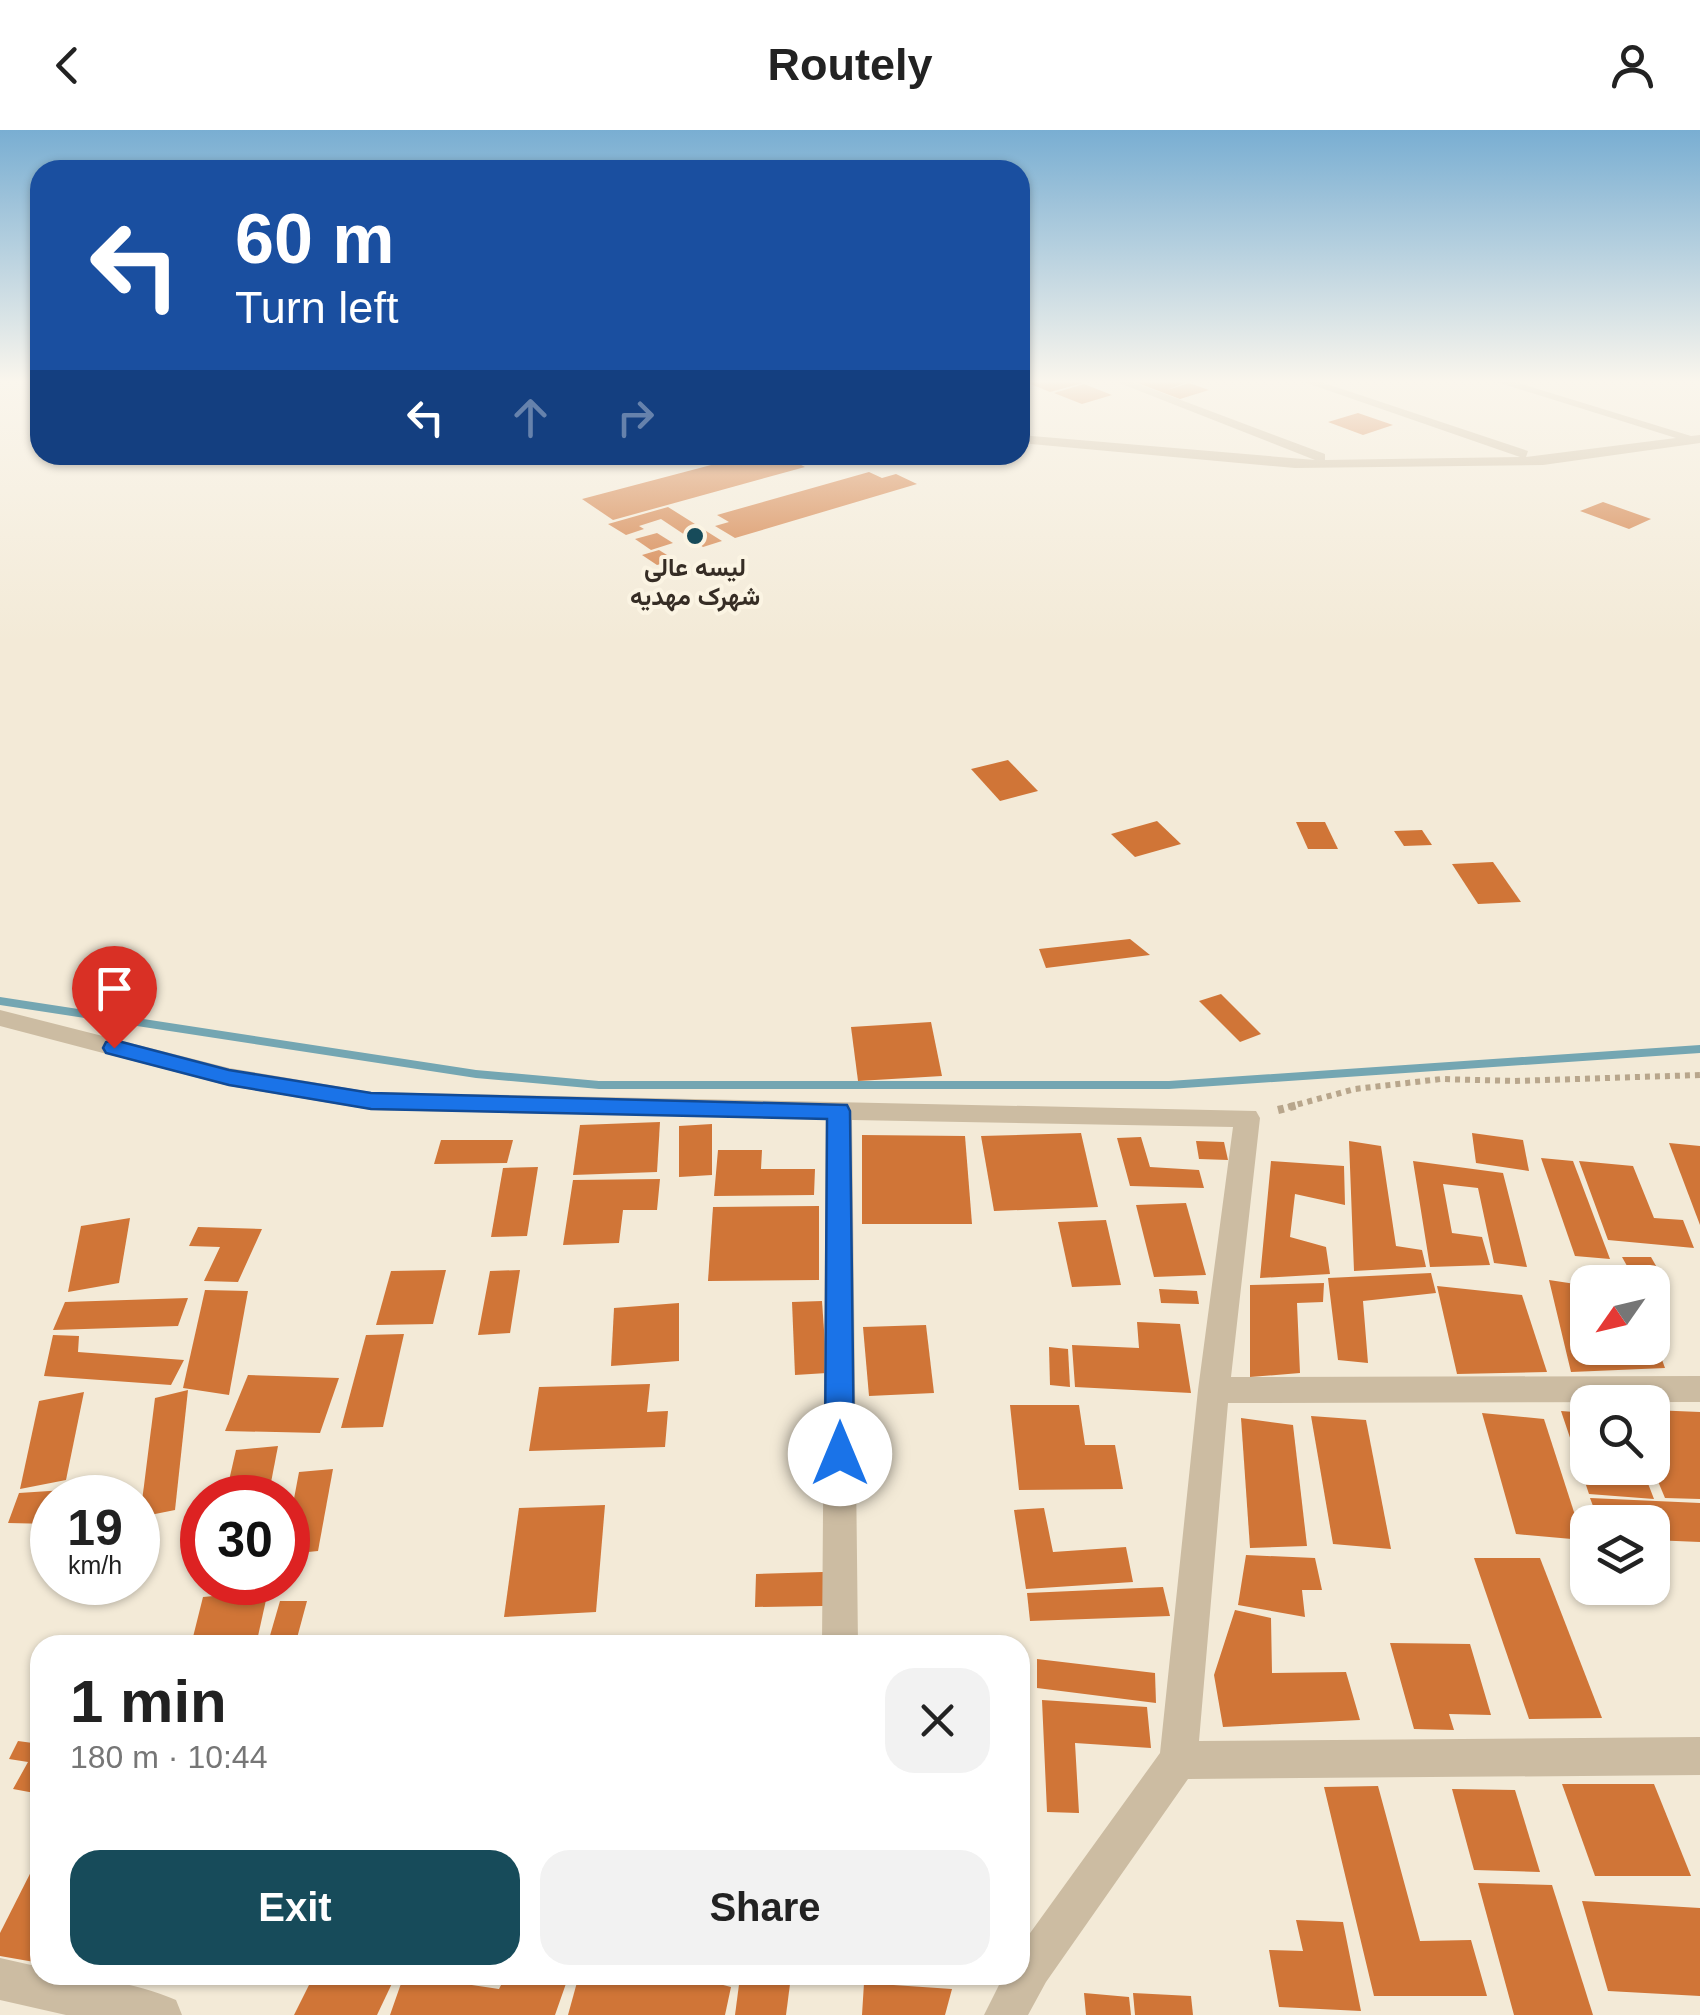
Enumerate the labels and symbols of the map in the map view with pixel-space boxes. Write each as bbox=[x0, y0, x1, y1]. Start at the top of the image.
marker: لیسه عالی شهرک مهدیه bbox=[684, 525, 706, 547]
place label: لیسه عالی شهرک مهدیه bbox=[630, 553, 760, 612]
pin bbox=[72, 946, 157, 1049]
north arrow bbox=[1570, 1265, 1670, 1365]
position arrow bbox=[788, 1402, 892, 1506]
speed limit sign: 30 bbox=[180, 1475, 310, 1605]

